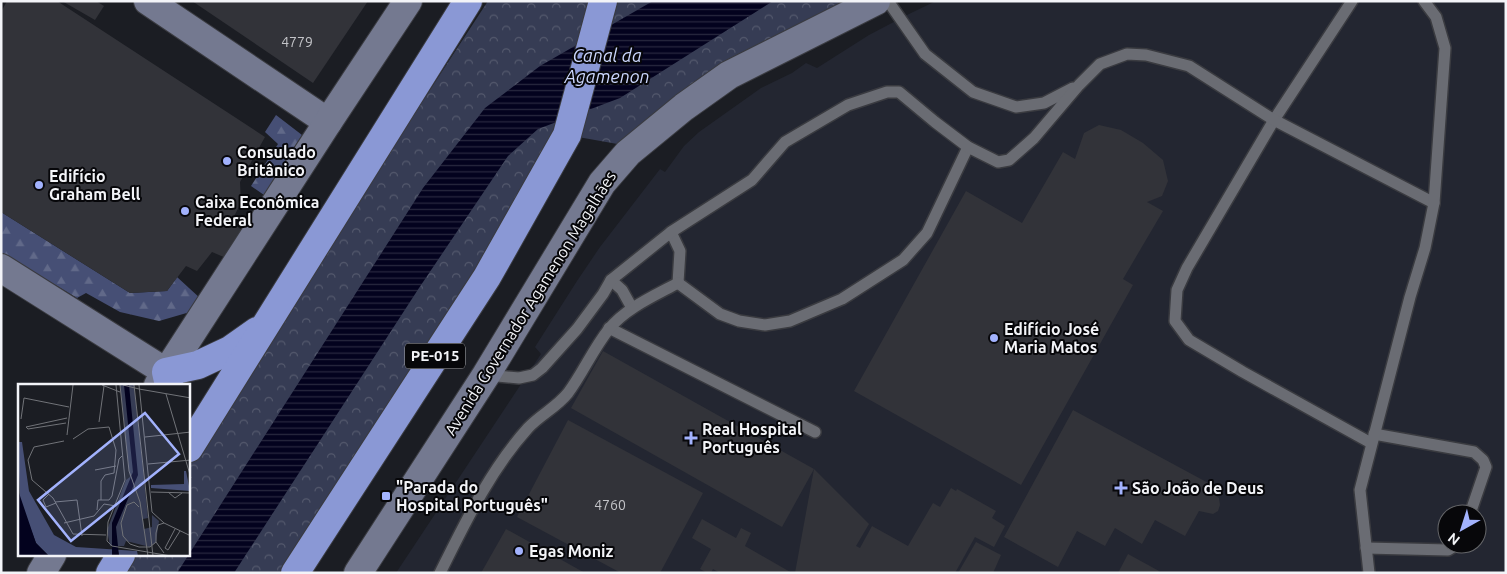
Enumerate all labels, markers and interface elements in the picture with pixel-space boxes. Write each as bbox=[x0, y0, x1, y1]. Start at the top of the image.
house number: 4779 bbox=[281, 34, 313, 50]
water label: Canal da Agamenon bbox=[564, 45, 649, 86]
place label: Consulado Britânico bbox=[237, 143, 316, 179]
marker: Consulado Britânico bbox=[221, 155, 233, 167]
place label: Edifício Graham Bell bbox=[49, 167, 141, 203]
street label: Avenida Governador Agamenon Magalhães bbox=[441, 168, 619, 438]
marker: Edifício Graham Bell bbox=[33, 179, 45, 191]
place label: Caixa Econômica Federal bbox=[195, 193, 319, 229]
marker: Caixa Econômica Federal bbox=[179, 205, 191, 217]
place label: Edifício José Maria Matos bbox=[1004, 320, 1099, 356]
marker: Edifício José Maria Matos bbox=[988, 332, 1000, 344]
road number: PE-015 bbox=[405, 344, 465, 368]
inset map bbox=[18, 384, 190, 556]
place label: Real Hospital Português bbox=[702, 420, 802, 456]
marker: Real Hospital Português bbox=[684, 431, 698, 445]
place label: "Parada do Hospital Português" bbox=[396, 478, 548, 514]
place label: São João de Deus bbox=[1132, 479, 1264, 497]
marker: São João de Deus bbox=[1114, 481, 1128, 495]
marker: "Parada do Hospital Português" bbox=[380, 490, 392, 502]
house number: 4760 bbox=[594, 497, 626, 513]
north arrow bbox=[1437, 504, 1487, 554]
text: N bbox=[1445, 530, 1463, 549]
place label: Egas Moniz bbox=[529, 542, 613, 560]
marker: Egas Moniz bbox=[513, 545, 525, 557]

